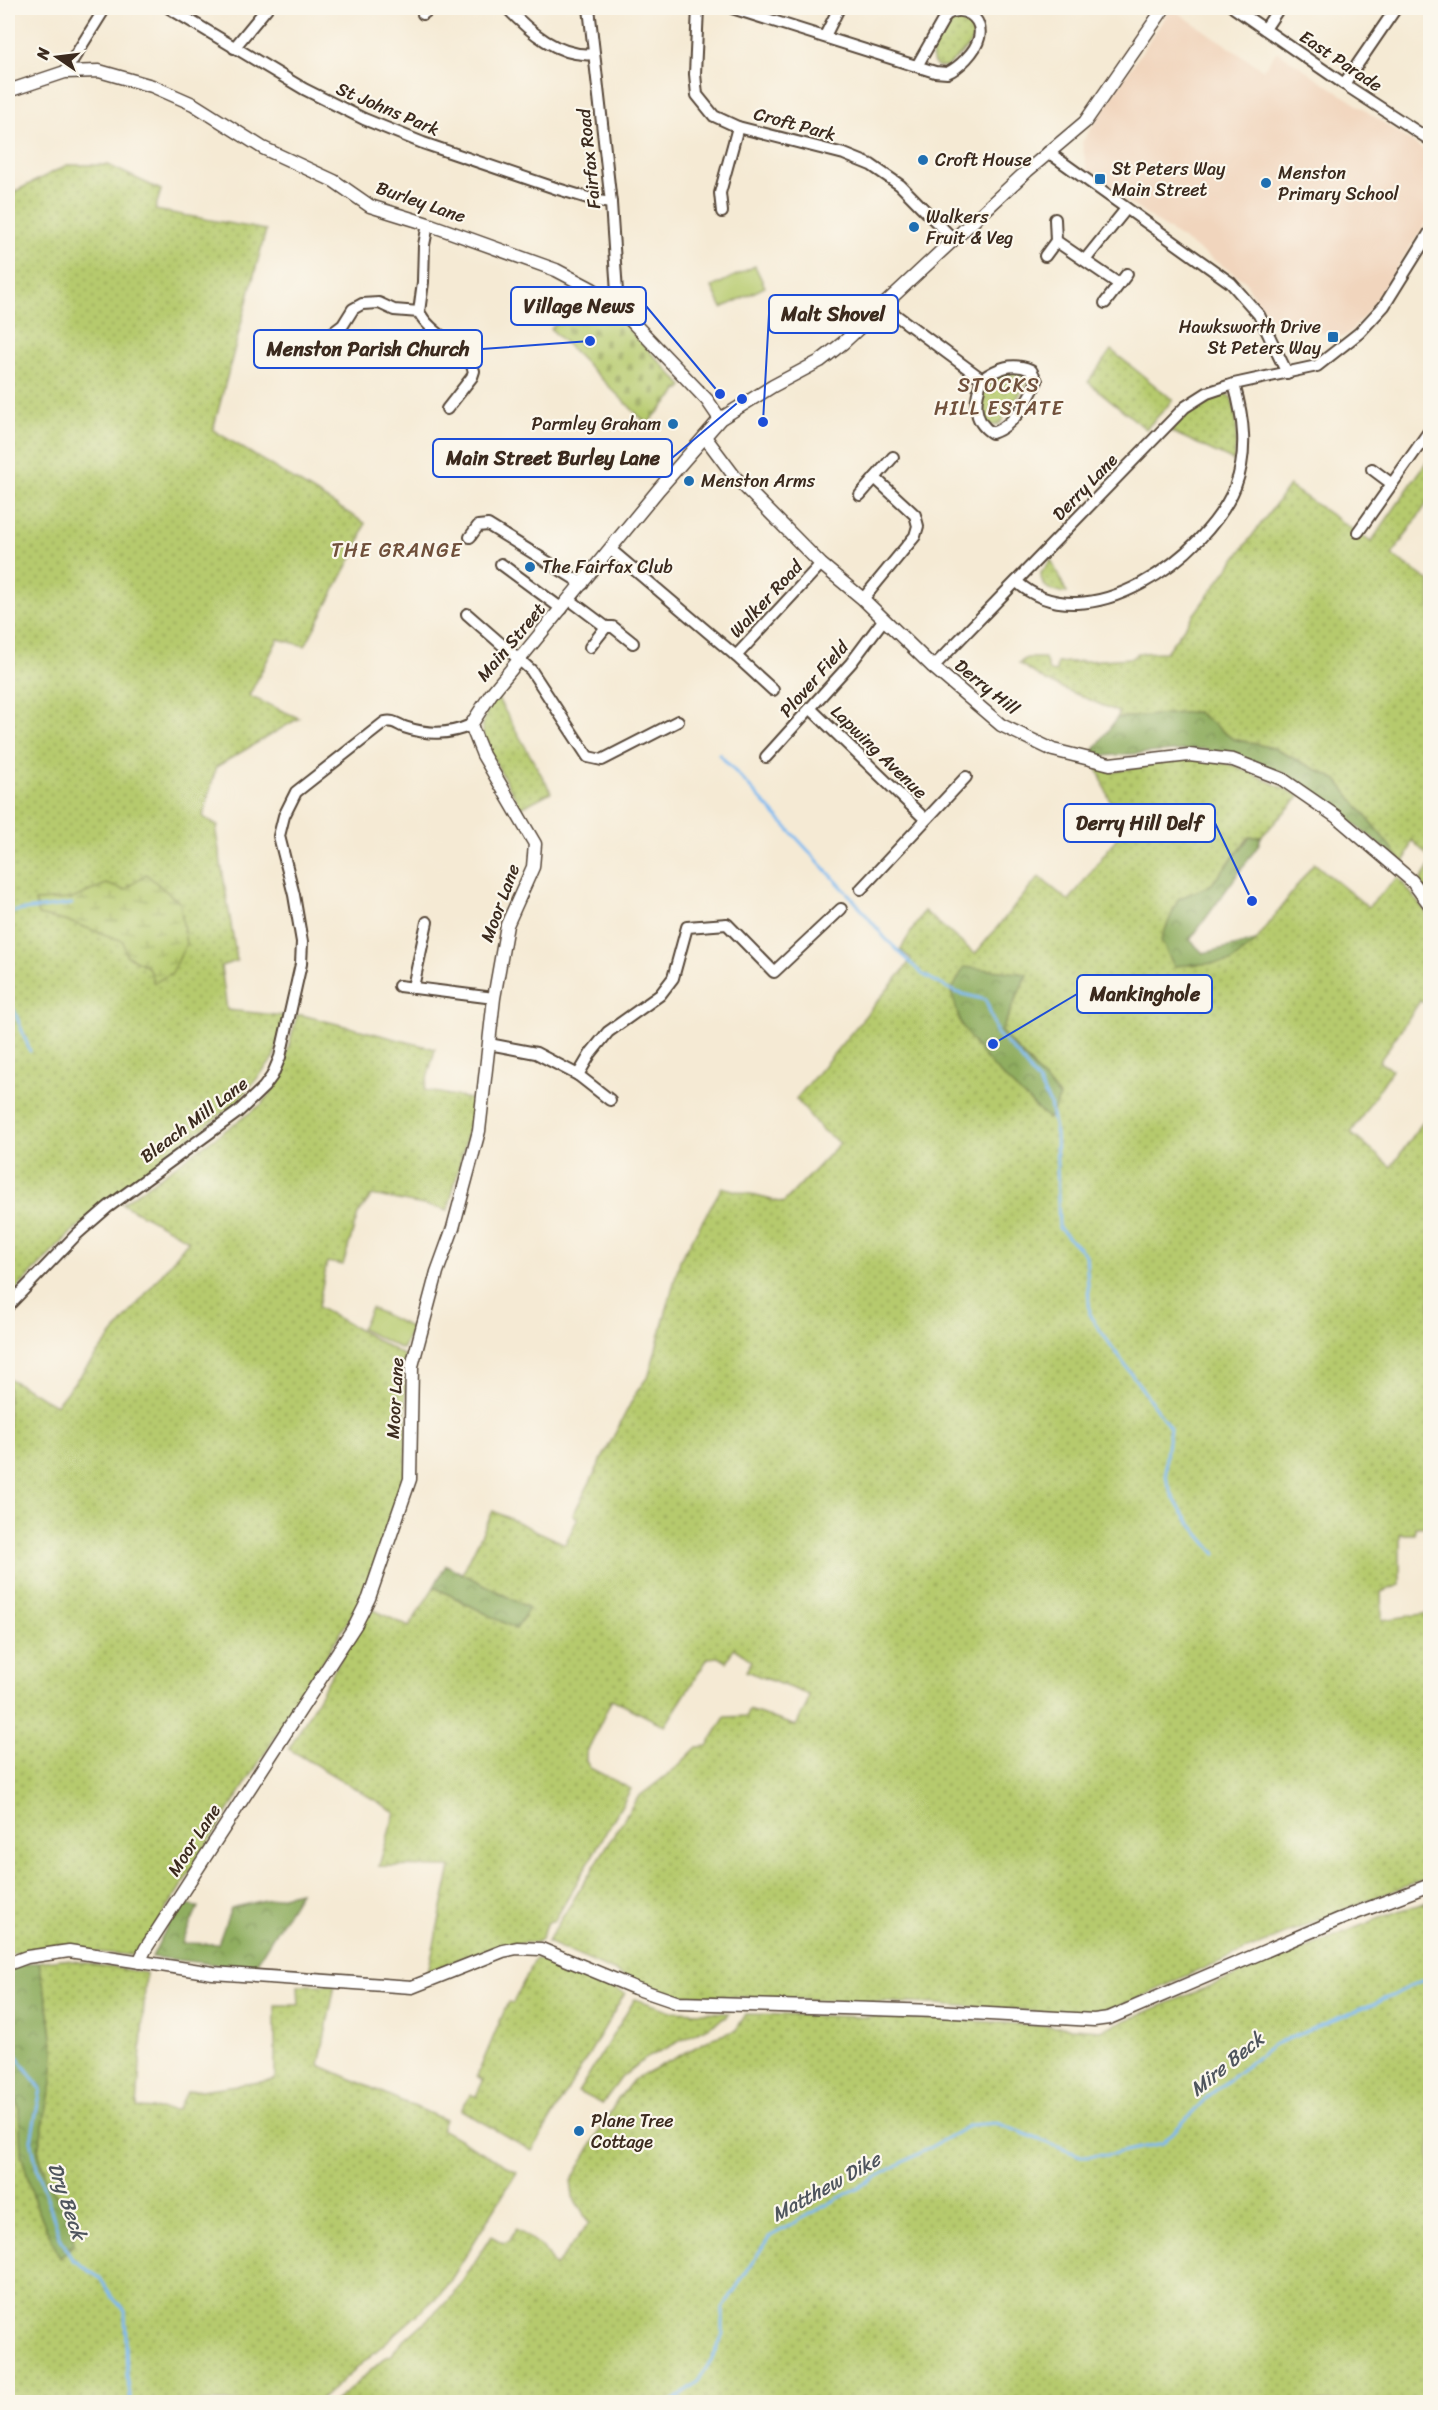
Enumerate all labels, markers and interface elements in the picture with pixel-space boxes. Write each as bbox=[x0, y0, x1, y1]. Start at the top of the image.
street label: East Parade bbox=[1293, 21, 1389, 101]
north arrow bbox=[27, 27, 87, 87]
text: N bbox=[27, 44, 59, 63]
street label: St Johns Park bbox=[331, 73, 445, 145]
street label: Croft Park bbox=[750, 98, 840, 150]
street label: Fairfax Road bbox=[568, 106, 610, 211]
place label: Croft House bbox=[935, 144, 1032, 176]
marker: Croft House bbox=[916, 153, 930, 167]
place label: St Peters Way Main Street bbox=[1112, 153, 1226, 206]
place label: Menston Primary School bbox=[1278, 157, 1400, 210]
street label: Burley Lane bbox=[372, 172, 470, 232]
marker: St Peters Way Main Street bbox=[1093, 172, 1107, 186]
marker: Menston Primary School bbox=[1259, 176, 1273, 190]
place label: Walkers Fruit & Veg bbox=[926, 201, 1013, 254]
marker: Walkers Fruit & Veg bbox=[907, 220, 921, 234]
callout: Village News bbox=[511, 287, 646, 325]
text: Village News bbox=[524, 289, 635, 324]
callout: Malt Shovel bbox=[769, 295, 898, 333]
text: Malt Shovel bbox=[780, 297, 886, 332]
place label: Hawksworth Drive St Peters Way bbox=[1179, 311, 1322, 364]
callout: Menston Parish Church bbox=[254, 330, 482, 368]
marker: Hawksworth Drive St Peters Way bbox=[1326, 330, 1340, 344]
text: Menston Parish Church bbox=[266, 332, 470, 367]
district label: STOCKS HILL ESTATE bbox=[934, 368, 1064, 426]
place label: Parmley Graham bbox=[532, 408, 661, 440]
marker: Parmley Graham bbox=[666, 417, 680, 431]
callout: Main Street Burley Lane bbox=[433, 439, 672, 477]
text: Main Street Burley Lane bbox=[445, 441, 661, 476]
street label: Derry Lane bbox=[1044, 445, 1126, 528]
place label: Menston Arms bbox=[701, 465, 816, 497]
marker: Menston Arms bbox=[682, 474, 696, 488]
district label: THE GRANGE bbox=[331, 533, 463, 568]
place label: The Fairfax Club bbox=[542, 551, 673, 583]
street label: Walker Road bbox=[721, 551, 812, 645]
marker: The Fairfax Club bbox=[523, 560, 537, 574]
street label: Main Street bbox=[468, 595, 554, 689]
street label: Plover Field bbox=[771, 632, 858, 725]
street label: Derry Hill bbox=[947, 650, 1028, 724]
street label: Lapwing Avenue bbox=[823, 697, 935, 807]
callout: Derry Hill Delf bbox=[1064, 804, 1215, 842]
text: Derry Hill Delf bbox=[1076, 806, 1205, 841]
street label: Moor Lane bbox=[471, 859, 529, 947]
callout: Mankinghole bbox=[1077, 975, 1212, 1013]
text: Mankinghole bbox=[1089, 977, 1201, 1012]
street label: Bleach Mill Lane bbox=[133, 1068, 255, 1172]
street label: Moor Lane bbox=[377, 1357, 413, 1439]
street label: Moor Lane bbox=[158, 1797, 230, 1883]
water label: Mire Beck bbox=[1182, 2022, 1273, 2105]
place label: Plane Tree Cottage bbox=[591, 2105, 674, 2158]
marker: Plane Tree Cottage bbox=[572, 2124, 586, 2138]
water label: Matthew Dike bbox=[765, 2142, 889, 2232]
water label: Dry Beck bbox=[38, 2158, 97, 2246]

